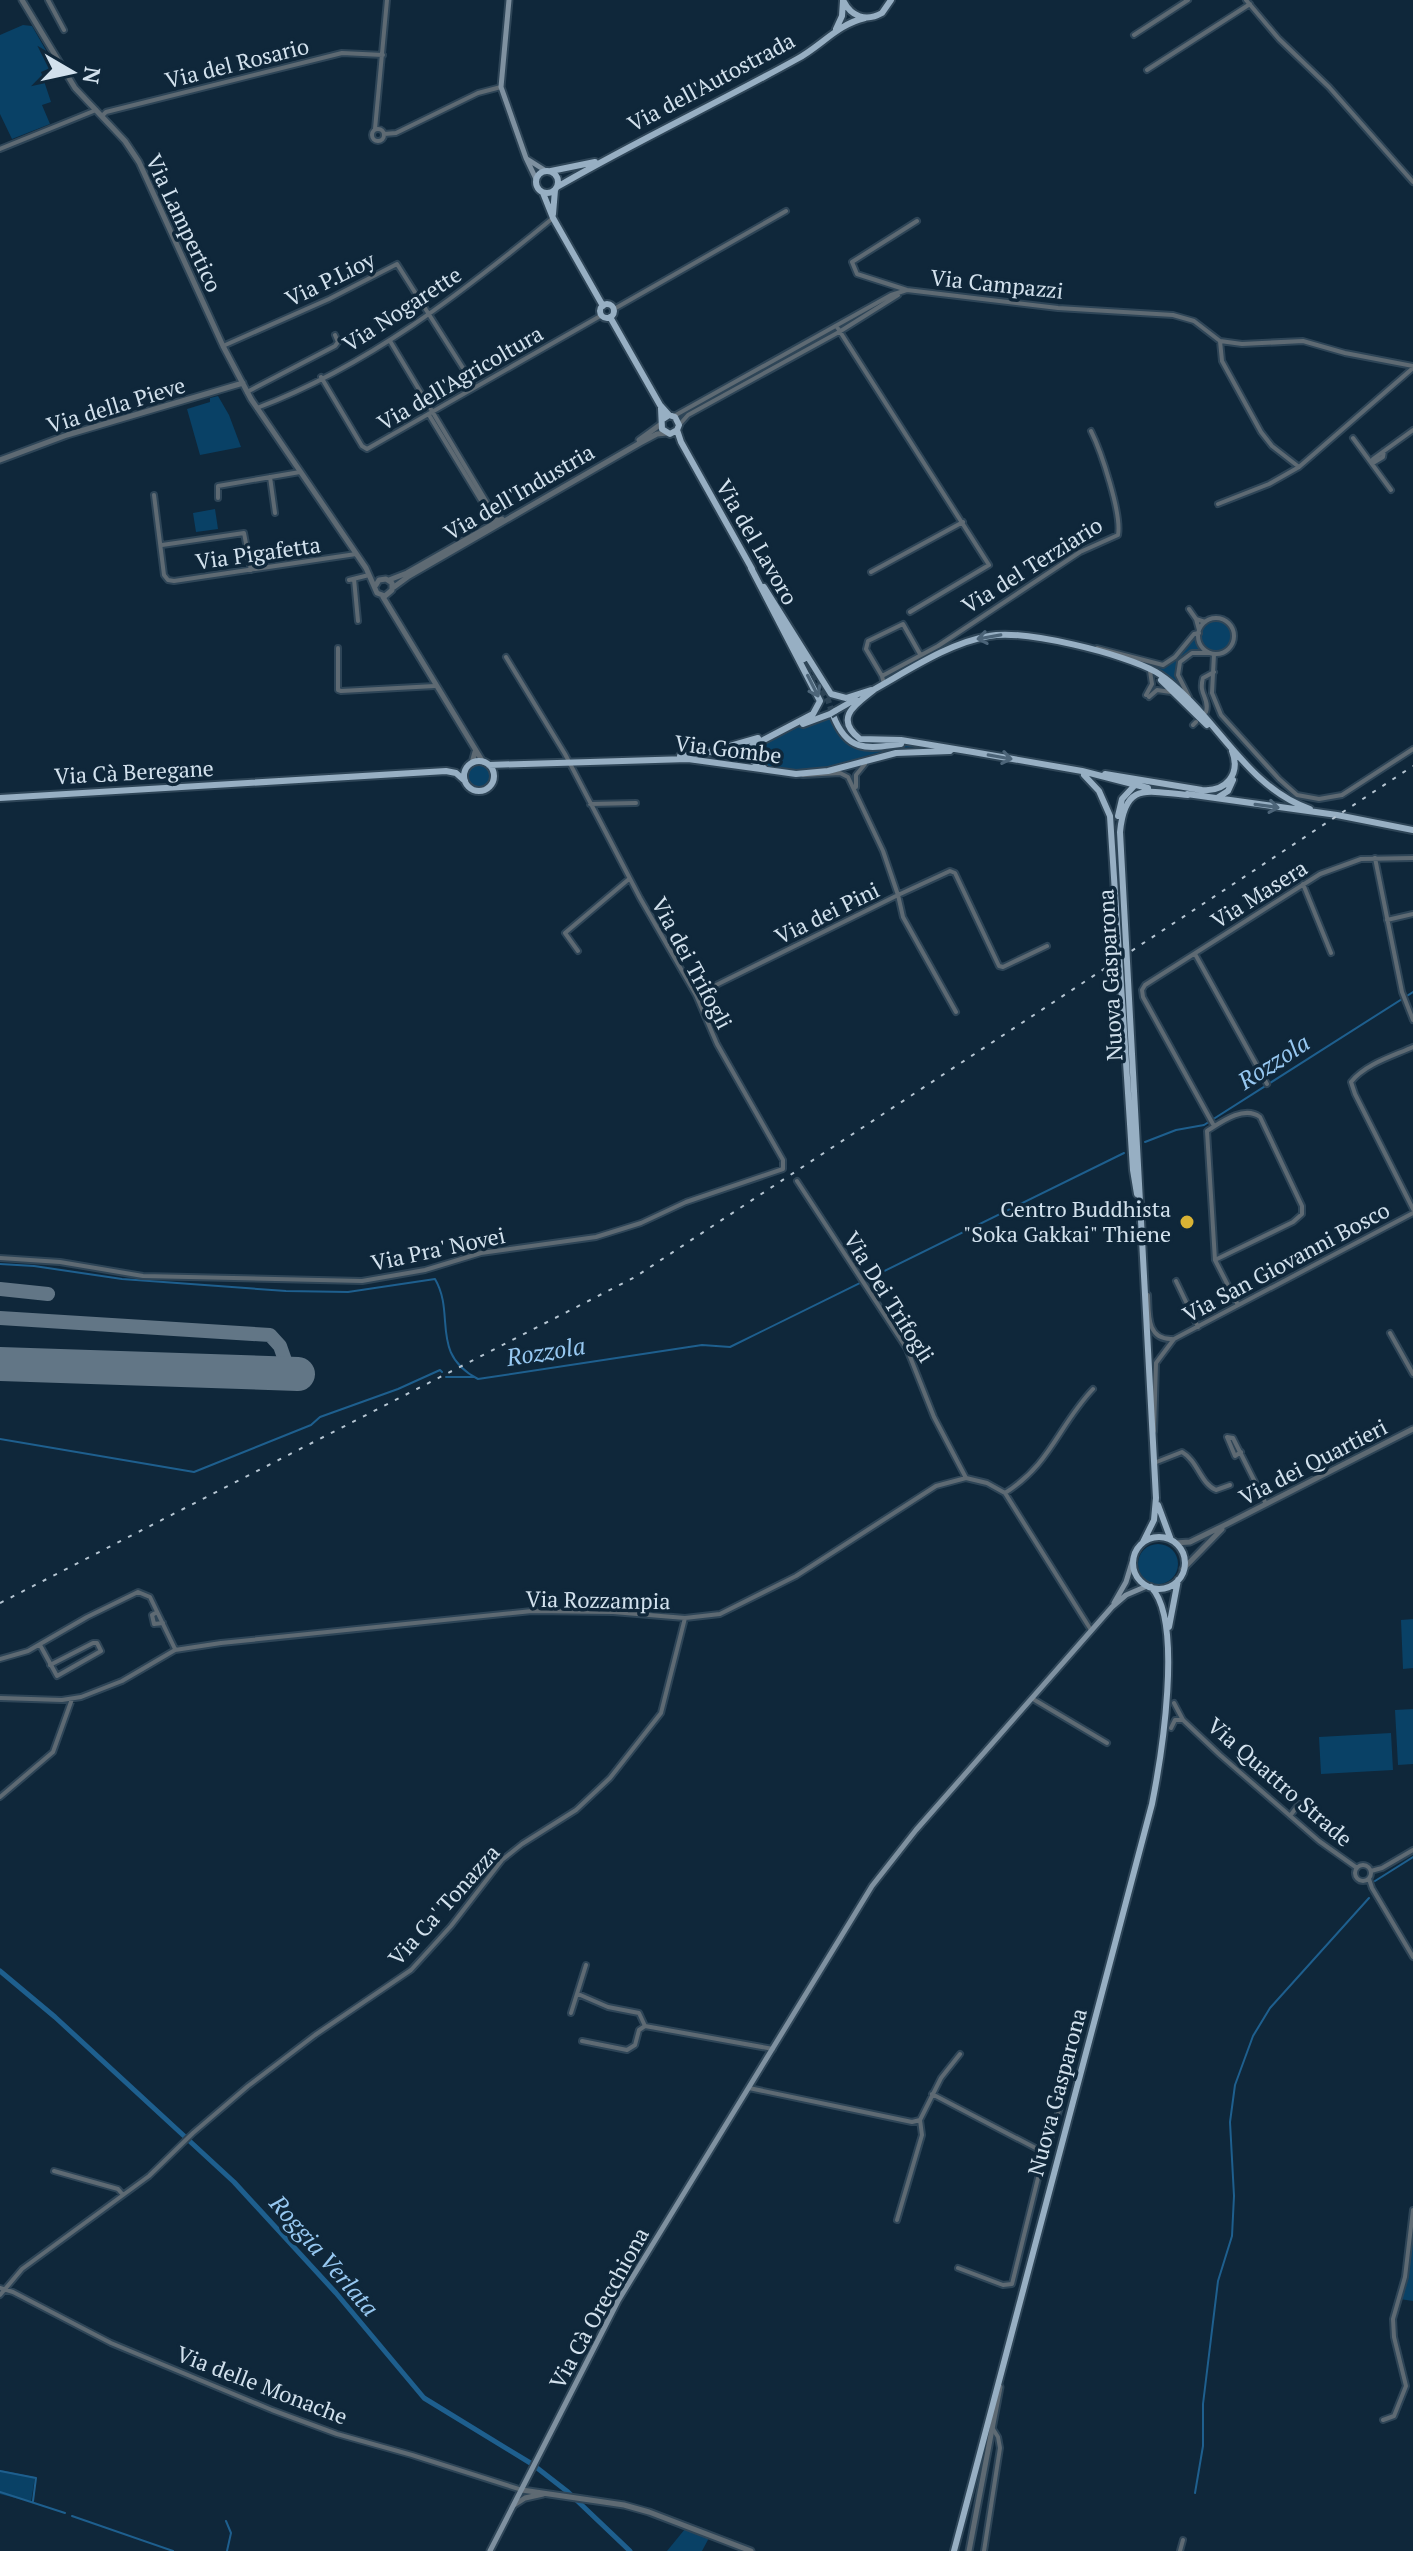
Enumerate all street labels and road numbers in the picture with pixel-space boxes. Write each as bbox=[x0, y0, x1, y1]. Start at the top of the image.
street label: Via dell'Autostrada bbox=[622, 25, 799, 138]
street label: Via del Rosario bbox=[162, 31, 312, 94]
street label: Via Lampertico bbox=[140, 149, 229, 296]
street label: Via P.Lioy bbox=[280, 244, 380, 313]
street label: Via Nogarette bbox=[337, 259, 467, 358]
street label: Via Campazzi bbox=[929, 262, 1065, 305]
street label: Via dell'Agricoltura bbox=[372, 318, 548, 437]
street label: Via della Pieve bbox=[43, 370, 189, 439]
street label: Via dell'Industria bbox=[438, 437, 599, 546]
street label: Via del Lavoro bbox=[710, 474, 805, 610]
street label: Via del Terziario bbox=[956, 510, 1108, 619]
street label: Via Pigafetta bbox=[193, 529, 322, 576]
street label: Via Gombe bbox=[673, 728, 783, 769]
street label: Via Cà Beregane bbox=[53, 753, 214, 790]
street label: Via Masera bbox=[1205, 853, 1312, 935]
street label: Via dei Pini bbox=[770, 875, 884, 950]
street label: Nuova Gasparona bbox=[1091, 888, 1128, 1062]
street label: Via dei Trifogli bbox=[645, 892, 739, 1034]
street label: Via San Giovanni Bosco bbox=[1177, 1195, 1394, 1328]
street label: Via Pra' Novei bbox=[368, 1220, 508, 1277]
street label: Via Dei Trifogli bbox=[838, 1226, 941, 1368]
street label: Via dei Quartieri bbox=[1234, 1412, 1392, 1511]
street label: Via Rozzampia bbox=[525, 1584, 671, 1615]
street label: Via Quattro Strade bbox=[1202, 1711, 1359, 1853]
street label: Via Ca' Tonazza bbox=[382, 1838, 506, 1971]
street label: Nuova Gasparona bbox=[1020, 2005, 1093, 2179]
street label: Via Cà Orecchiona bbox=[542, 2222, 655, 2394]
street label: Via delle Monache bbox=[173, 2339, 352, 2430]

